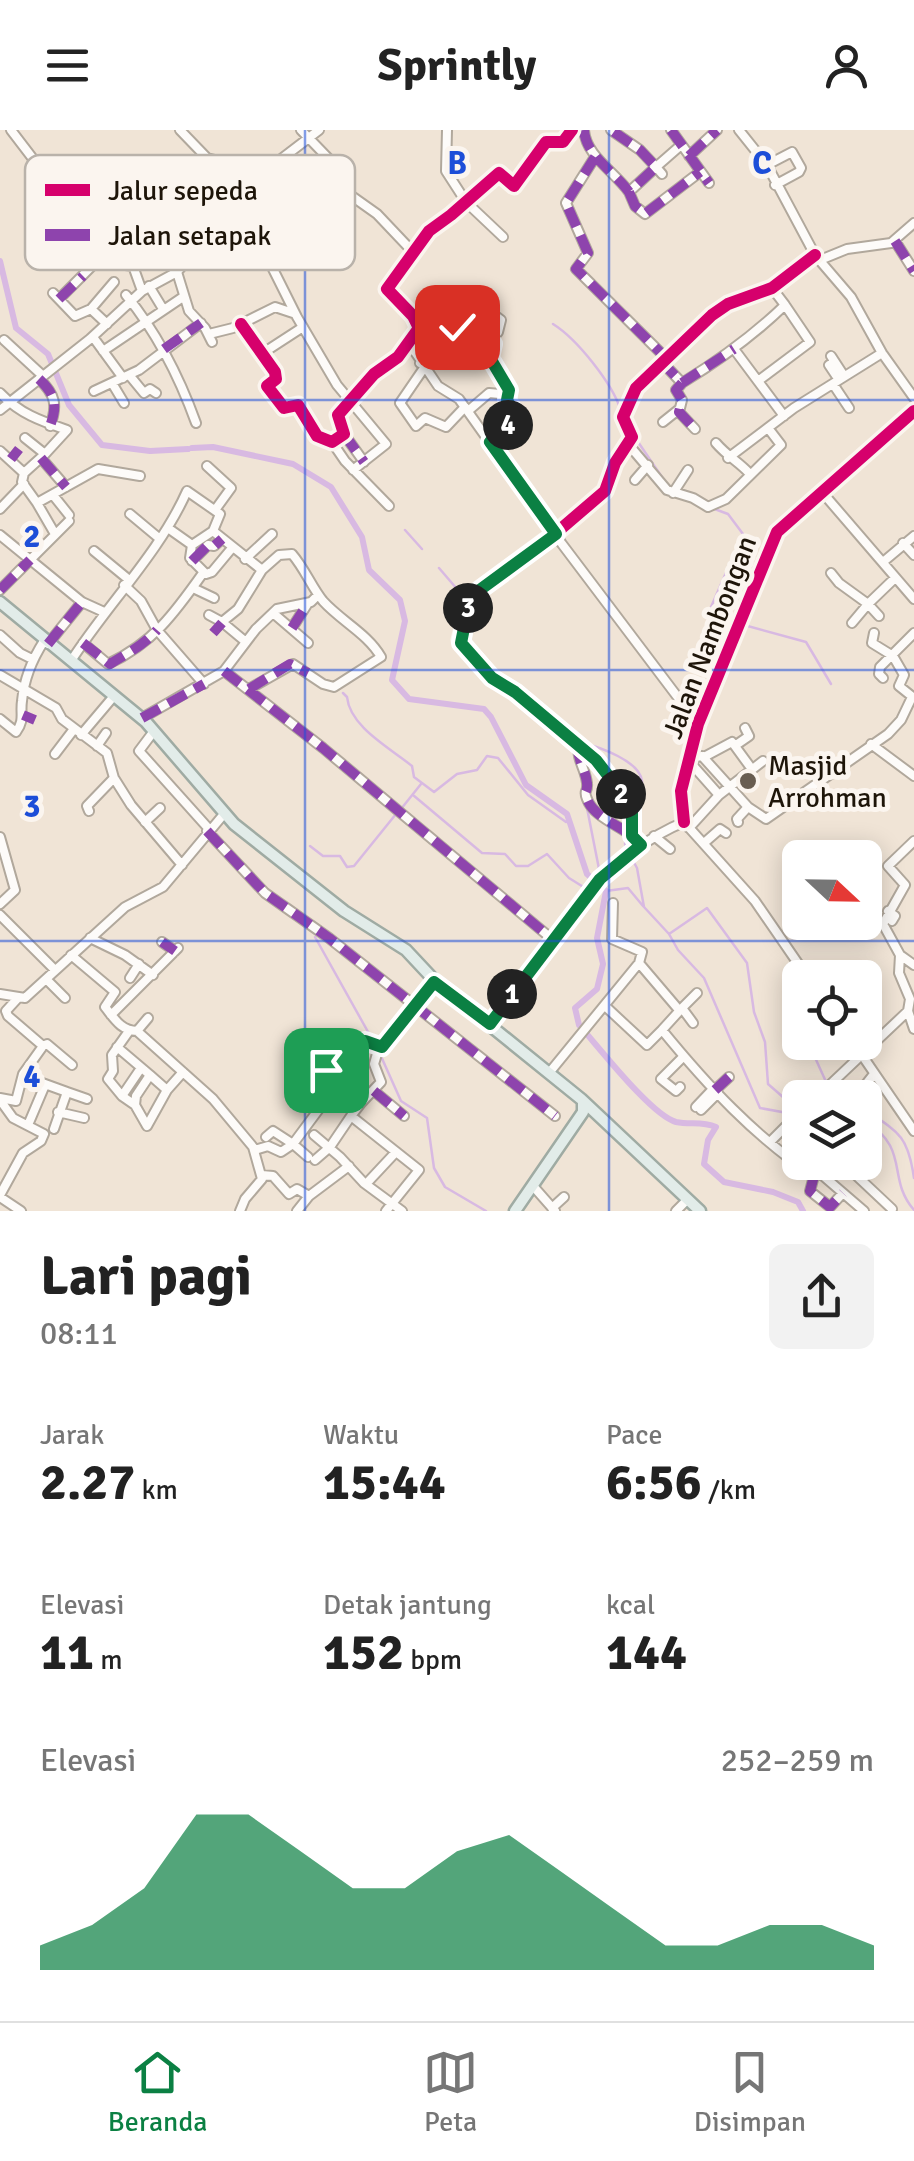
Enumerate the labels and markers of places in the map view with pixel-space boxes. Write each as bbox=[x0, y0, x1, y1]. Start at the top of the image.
pin bbox=[415, 285, 500, 370]
pin: 4 bbox=[483, 400, 533, 450]
pin: 3 bbox=[443, 583, 493, 633]
place label: Masjid Arrohman bbox=[768, 749, 887, 815]
pin: 2 bbox=[596, 769, 646, 819]
marker: Masjid Arrohman bbox=[737, 770, 759, 792]
pin: 1 bbox=[487, 969, 537, 1019]
pin bbox=[284, 1028, 369, 1113]

